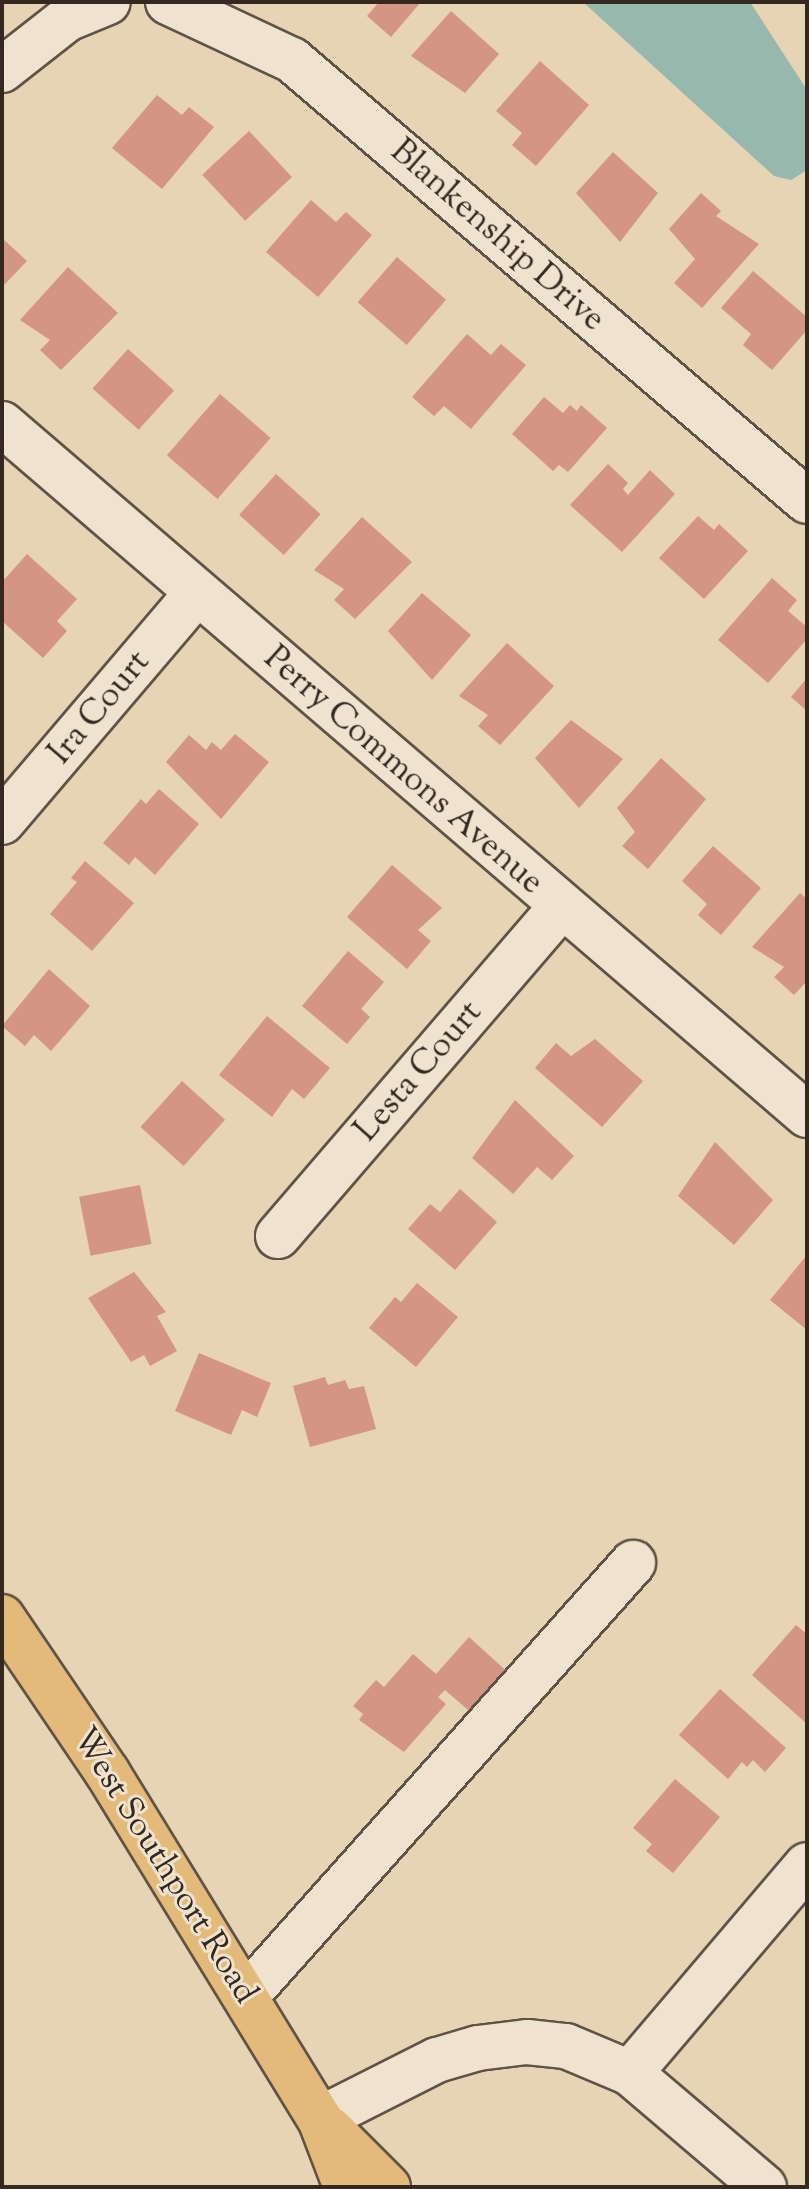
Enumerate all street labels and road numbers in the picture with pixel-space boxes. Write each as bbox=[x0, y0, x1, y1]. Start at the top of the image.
street label: Blankenship Drive bbox=[381, 132, 613, 340]
street label: Perry Commons Avenue bbox=[255, 638, 551, 904]
street label: Ira Court bbox=[41, 643, 159, 773]
street label: Lesta Court bbox=[347, 993, 491, 1151]
street label: West Southport Road bbox=[63, 1720, 265, 2012]

